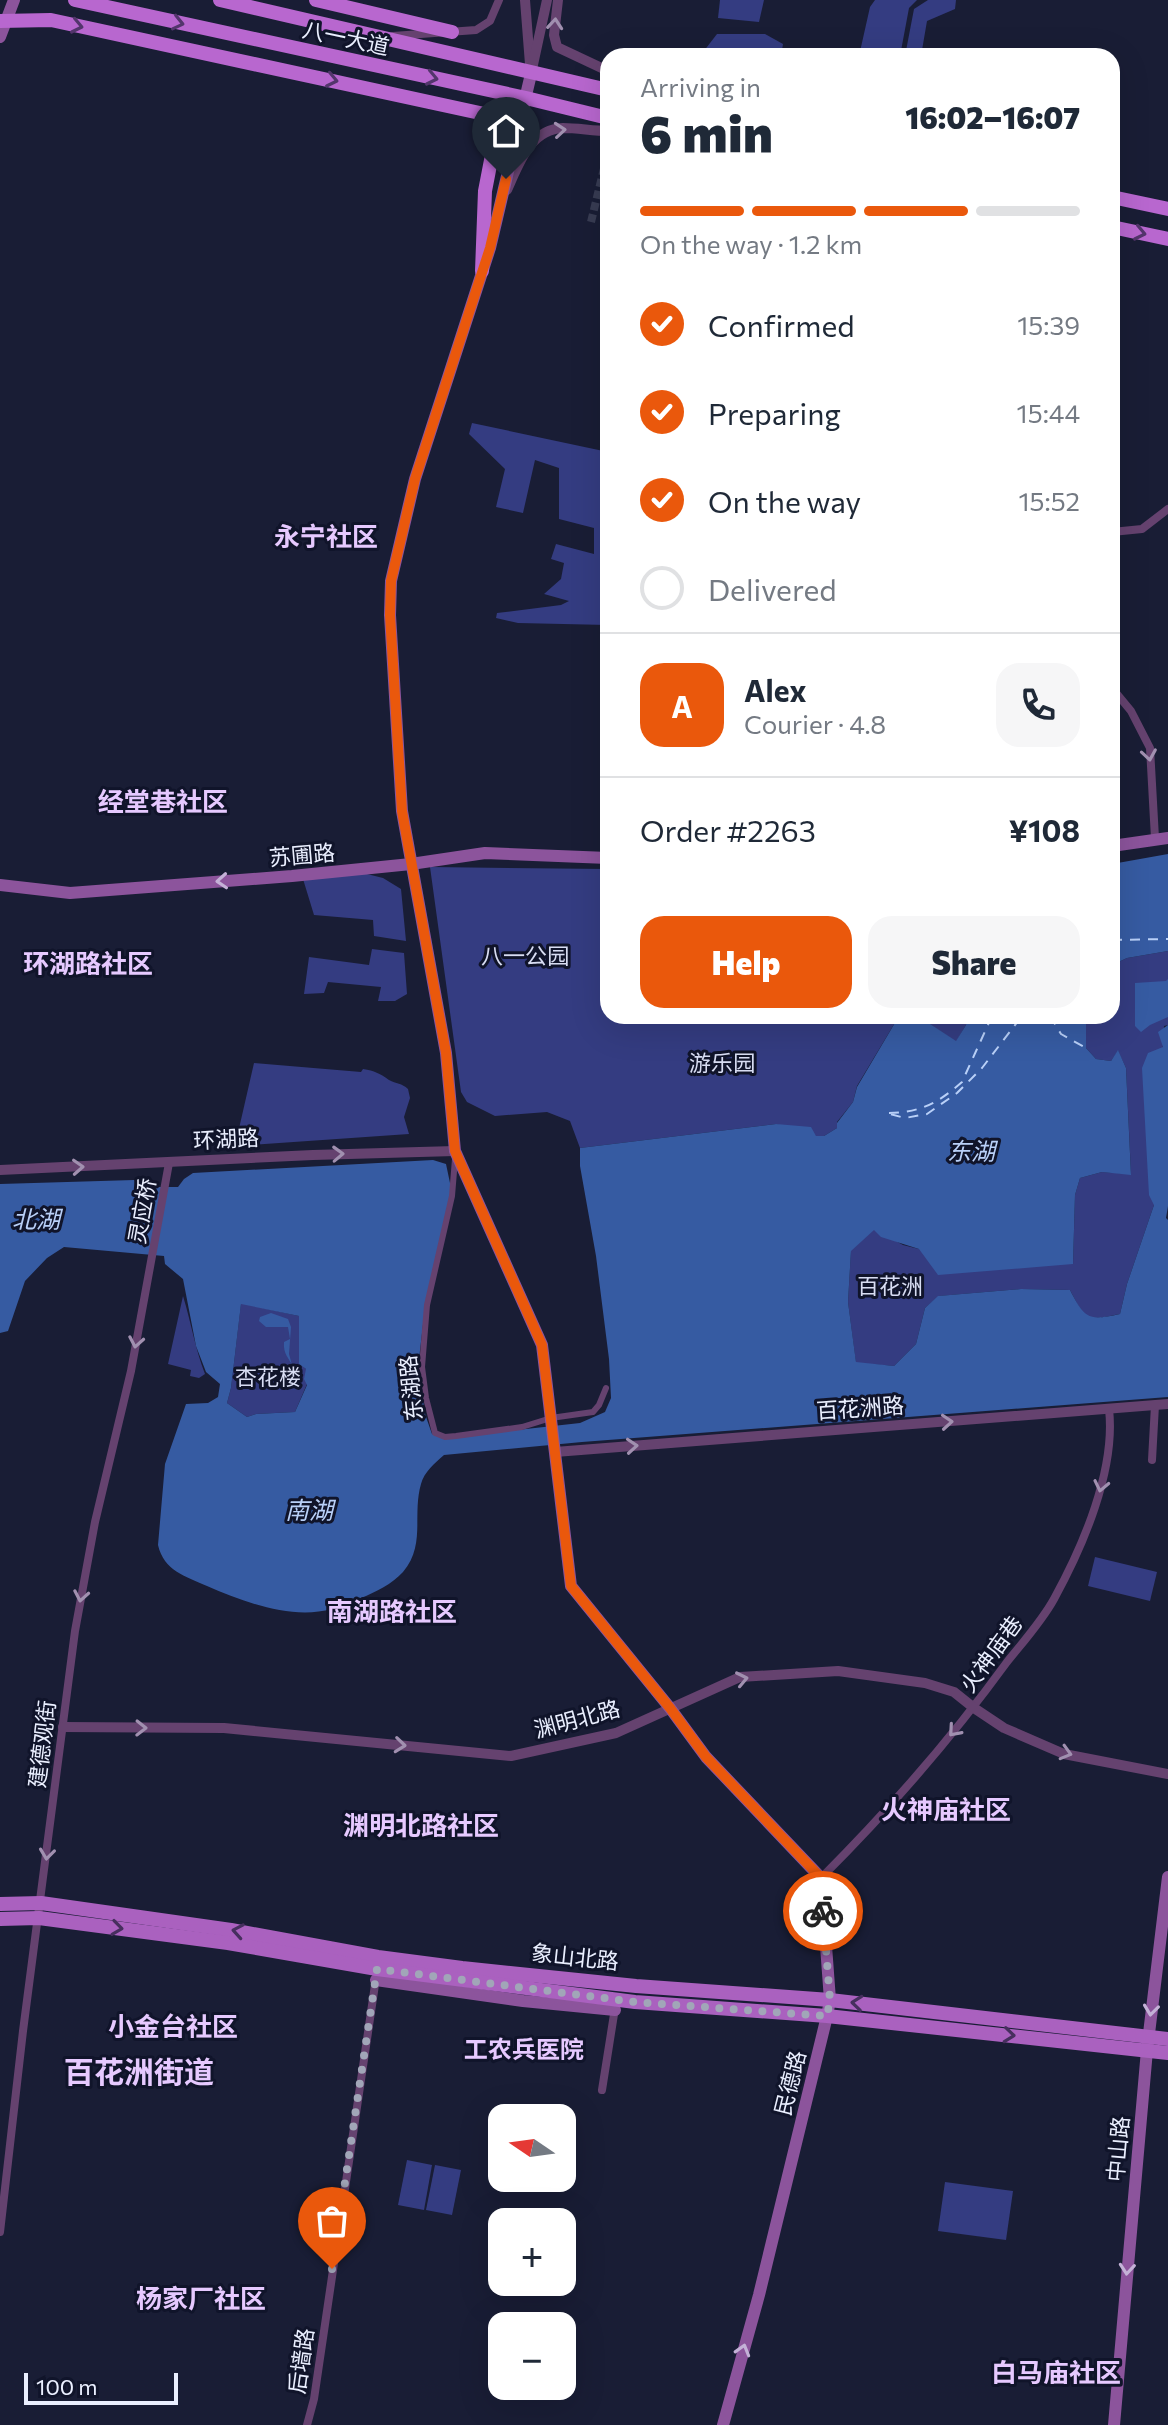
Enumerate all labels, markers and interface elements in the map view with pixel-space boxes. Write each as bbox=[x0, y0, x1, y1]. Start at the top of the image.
one-way arrow bbox=[171, 14, 185, 31]
street label: 八一大道 bbox=[300, 15, 392, 60]
one-way arrow bbox=[70, 17, 84, 34]
one-way arrow bbox=[547, 17, 564, 30]
one-way arrow bbox=[426, 69, 439, 86]
one-way arrow bbox=[324, 71, 338, 88]
text: Arriving in bbox=[640, 71, 761, 102]
pin bbox=[472, 97, 540, 179]
text: 16:02–16:07 bbox=[905, 98, 1080, 135]
text: 6 min bbox=[640, 100, 773, 164]
icon: home bbox=[484, 109, 528, 153]
one-way arrow bbox=[554, 122, 567, 139]
one-way arrow bbox=[1133, 224, 1146, 241]
text: On the way · 1.2 km bbox=[640, 228, 862, 259]
icon: check bbox=[640, 302, 684, 346]
text: Confirmed bbox=[708, 306, 855, 343]
text: 15:39 bbox=[1017, 309, 1080, 340]
icon: check bbox=[640, 390, 684, 434]
text: Preparing bbox=[708, 394, 841, 431]
text: 15:44 bbox=[1017, 397, 1080, 428]
icon: check bbox=[640, 478, 684, 522]
text: On the way bbox=[708, 482, 861, 519]
text: 15:52 bbox=[1018, 485, 1080, 516]
district label: 永宁社区 bbox=[274, 520, 378, 551]
text: Delivered bbox=[708, 570, 837, 607]
button: phone bbox=[996, 663, 1080, 747]
text: Alex bbox=[744, 671, 807, 708]
text: A bbox=[671, 687, 693, 724]
text: Courier · 4.8 bbox=[744, 708, 886, 739]
one-way arrow bbox=[1139, 748, 1156, 762]
district label: 经堂巷社区 bbox=[98, 785, 228, 816]
text: Order #2263 bbox=[640, 811, 816, 848]
text: ¥108 bbox=[1009, 811, 1080, 848]
street label: 苏圃路 bbox=[268, 838, 336, 871]
one-way arrow bbox=[215, 873, 228, 890]
button: Help bbox=[640, 916, 852, 1008]
button: Share bbox=[868, 916, 1080, 1008]
park label: 八一公园 bbox=[481, 942, 569, 969]
district label: 环湖路社区 bbox=[23, 947, 153, 978]
park label: 游乐园 bbox=[689, 1049, 755, 1076]
street label: 环湖路 bbox=[192, 1123, 260, 1154]
water label: 东湖 bbox=[947, 1136, 999, 1165]
one-way arrow bbox=[332, 1145, 345, 1162]
one-way arrow bbox=[72, 1158, 85, 1175]
street label: 灵应桥 bbox=[122, 1176, 161, 1246]
water label: 北湖 bbox=[12, 1204, 64, 1233]
park label: 百花洲 bbox=[857, 1272, 923, 1299]
one-way arrow bbox=[128, 1335, 145, 1349]
street label: 东湖路 bbox=[394, 1354, 427, 1422]
park label: 杏花楼 bbox=[235, 1363, 301, 1390]
street label: 百花洲路 bbox=[815, 1391, 905, 1424]
one-way arrow bbox=[941, 1413, 954, 1430]
one-way arrow bbox=[626, 1438, 639, 1455]
one-way arrow bbox=[1093, 1479, 1110, 1493]
water label: 南湖 bbox=[285, 1495, 337, 1524]
one-way arrow bbox=[74, 1590, 91, 1603]
district label: 南湖路社区 bbox=[327, 1595, 457, 1626]
street label: 火神庙巷 bbox=[954, 1610, 1027, 1697]
one-way arrow bbox=[735, 1671, 749, 1688]
street label: 渊明北路 bbox=[531, 1694, 623, 1743]
street label: 建德观街 bbox=[23, 1699, 60, 1789]
one-way arrow bbox=[135, 1719, 148, 1737]
one-way arrow bbox=[949, 1721, 964, 1736]
one-way arrow bbox=[394, 1736, 407, 1753]
one-way arrow bbox=[1059, 1744, 1073, 1760]
district label: 火神庙社区 bbox=[881, 1793, 1011, 1824]
district label: 渊明北路社区 bbox=[343, 1809, 499, 1840]
one-way arrow bbox=[38, 1848, 55, 1861]
courier bbox=[783, 1871, 863, 1951]
icon: bike bbox=[801, 1889, 845, 1933]
one-way arrow bbox=[110, 1919, 124, 1936]
one-way arrow bbox=[232, 1924, 245, 1941]
street label: 象山北路 bbox=[530, 1938, 620, 1975]
one-way arrow bbox=[850, 1995, 863, 2012]
one-way arrow bbox=[1143, 2004, 1160, 2017]
district label: 小金台社区 bbox=[108, 2010, 238, 2041]
one-way arrow bbox=[1003, 2027, 1016, 2044]
district label: 工农兵医院 bbox=[464, 2034, 584, 2063]
street label: 民德路 bbox=[768, 2048, 811, 2118]
district label: 百花洲街道 bbox=[64, 2052, 214, 2089]
north arrow bbox=[488, 2104, 576, 2192]
map controls bbox=[488, 2104, 576, 2400]
street label: 中山路 bbox=[1101, 2115, 1134, 2183]
pin bbox=[298, 2187, 366, 2269]
icon: bag bbox=[310, 2199, 354, 2243]
button: + bbox=[488, 2208, 576, 2296]
one-way arrow bbox=[1119, 2263, 1136, 2276]
district label: 杨家厂社区 bbox=[136, 2282, 266, 2313]
button: − bbox=[488, 2312, 576, 2400]
street label: 后墙路 bbox=[283, 2326, 318, 2395]
one-way arrow bbox=[734, 2343, 750, 2357]
district label: 白马庙社区 bbox=[991, 2356, 1121, 2387]
scale bar bbox=[24, 2369, 178, 2405]
text: 100 m bbox=[36, 2373, 98, 2400]

